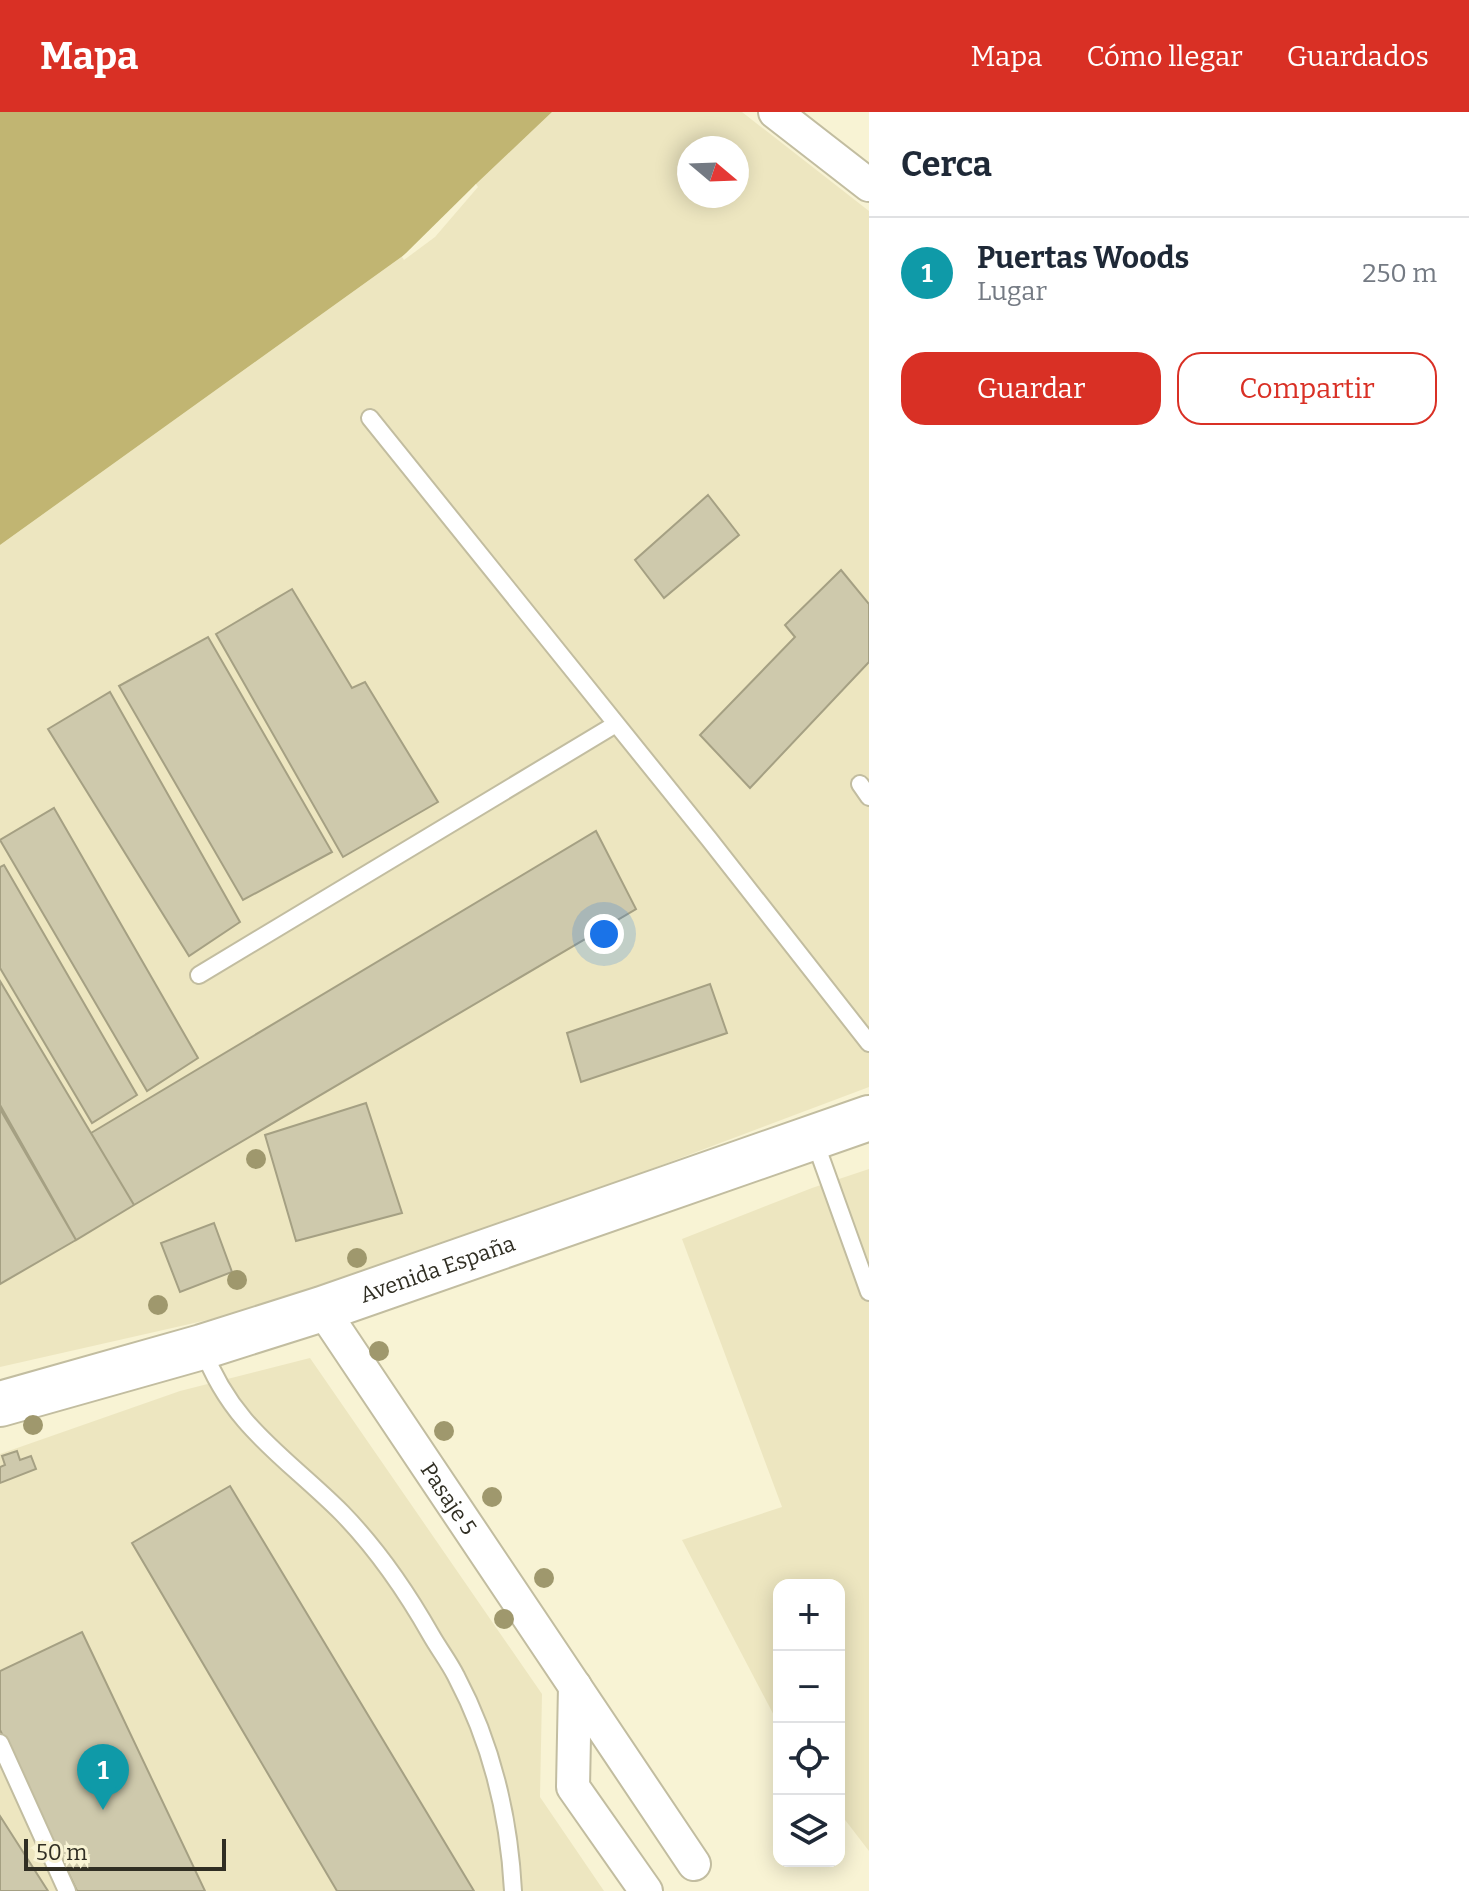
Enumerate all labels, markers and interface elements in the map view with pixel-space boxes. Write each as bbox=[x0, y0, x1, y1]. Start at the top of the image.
text: Mapa bbox=[40, 33, 138, 79]
text: Mapa bbox=[971, 40, 1042, 73]
text: Cómo llegar bbox=[1086, 40, 1243, 73]
text: Guardados bbox=[1287, 40, 1429, 73]
north arrow bbox=[677, 136, 749, 208]
text: Cerca bbox=[901, 144, 992, 185]
text: Puertas Woods bbox=[977, 240, 1189, 276]
text: 1 bbox=[921, 258, 933, 289]
text: 250 m bbox=[1362, 258, 1437, 289]
text: Lugar bbox=[977, 276, 1047, 307]
button: Guardar bbox=[901, 352, 1161, 425]
button: Compartir bbox=[1177, 352, 1437, 425]
your location bbox=[584, 914, 624, 954]
street label: Avenida España bbox=[356, 1230, 519, 1309]
street label: Pasaje 5 bbox=[415, 1457, 482, 1540]
map controls bbox=[773, 1579, 845, 1867]
button: + bbox=[773, 1579, 845, 1651]
button: − bbox=[773, 1651, 845, 1723]
button: locate bbox=[773, 1723, 845, 1795]
pin: 1 bbox=[77, 1744, 129, 1810]
button: layers bbox=[773, 1795, 845, 1867]
scale bar bbox=[24, 1835, 226, 1871]
text: 50 m bbox=[36, 1839, 87, 1866]

